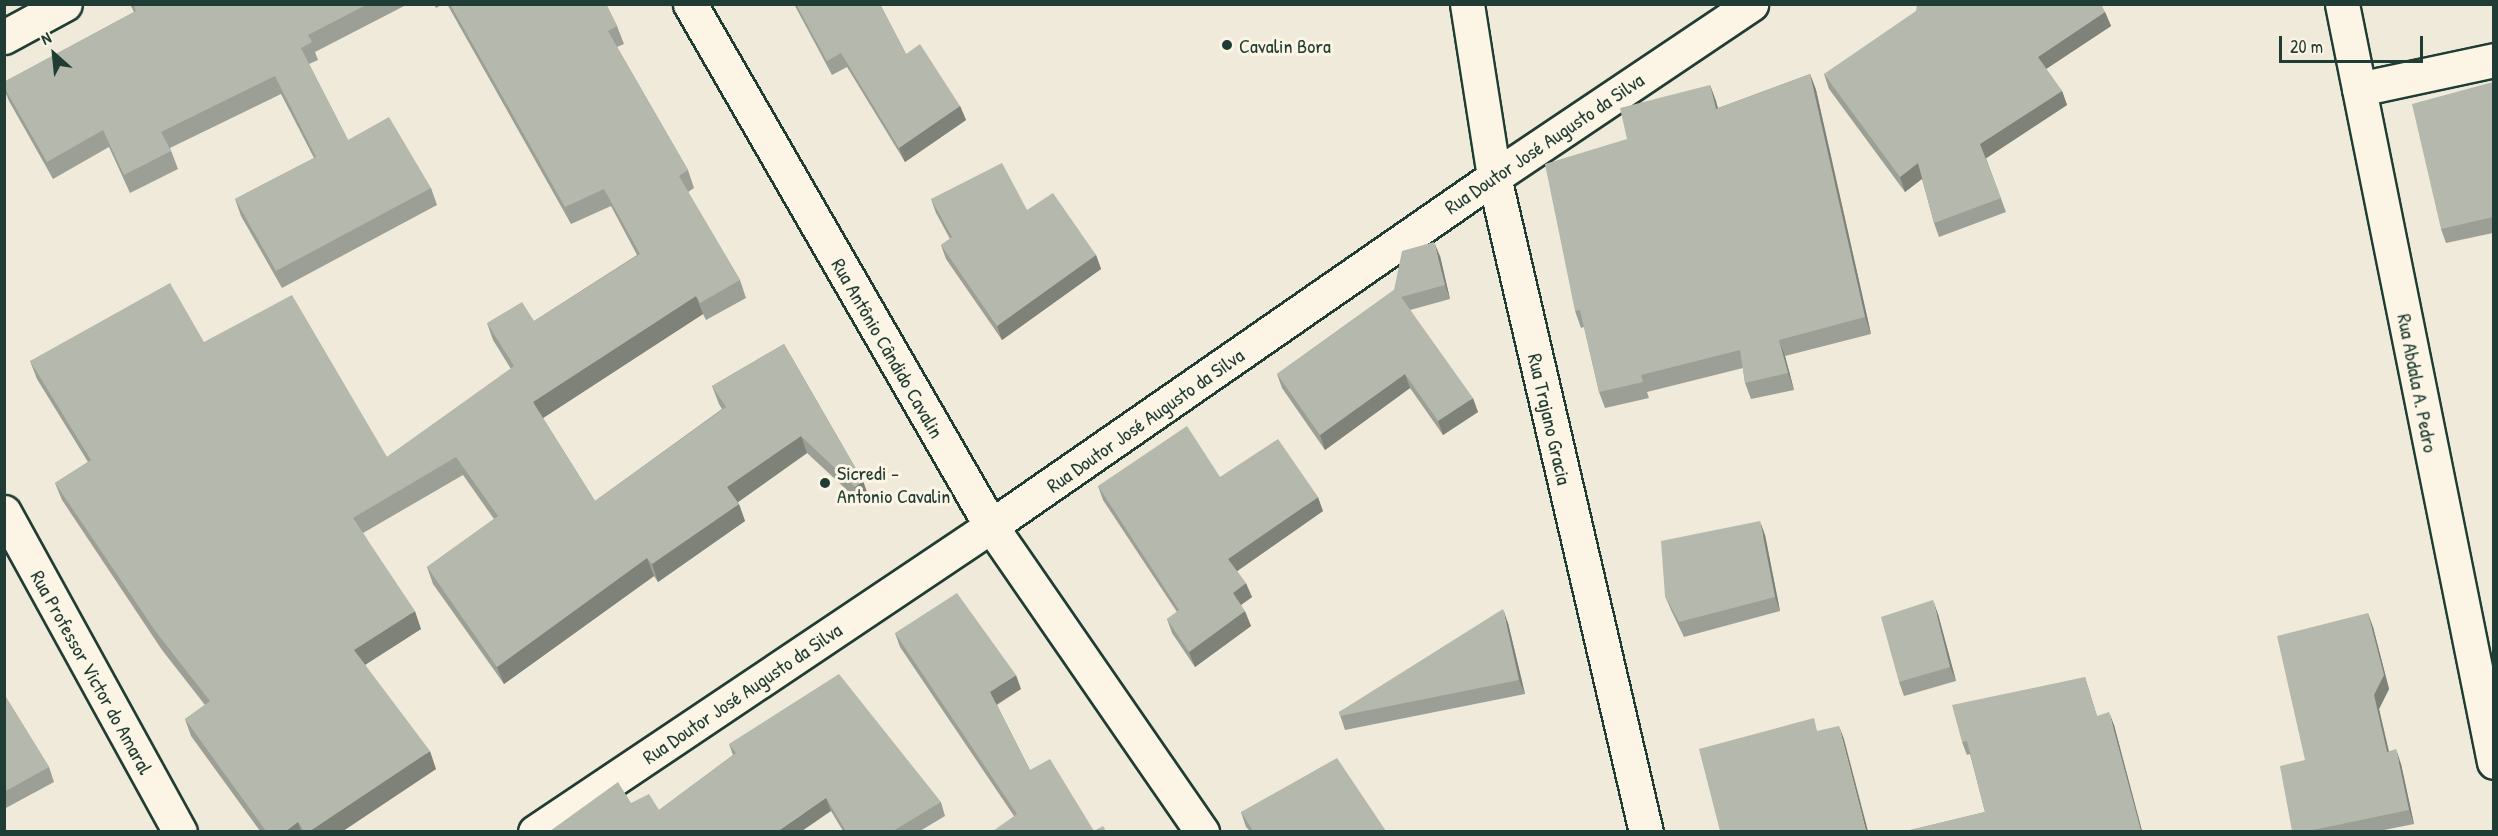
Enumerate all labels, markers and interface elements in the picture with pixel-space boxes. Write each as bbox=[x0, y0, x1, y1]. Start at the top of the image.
north arrow bbox=[24, 24, 84, 84]
scale bar bbox=[2282, 24, 2426, 62]
text: N bbox=[37, 26, 55, 50]
place label: Cavalin Bora bbox=[1239, 33, 1331, 57]
text: 20 m bbox=[2290, 34, 2323, 59]
marker: Cavalin Bora bbox=[1220, 38, 1234, 52]
street label: Rua Doutor José Augusto da Silva bbox=[1440, 67, 1648, 219]
street label: Rua Antônio Cândido Cavalin bbox=[827, 254, 949, 442]
street label: Rua Abdala A. Pedro bbox=[2393, 312, 2443, 454]
street label: Rua Doutor José Augusto da Silva bbox=[1042, 343, 1248, 497]
street label: Rua Trajano Gracia bbox=[1523, 351, 1577, 487]
place label: Sicredi - Antonio Cavalin bbox=[837, 460, 950, 507]
marker: Sicredi - Antonio Cavalin bbox=[818, 476, 832, 490]
street label: Rua Professor Victor do Amaral bbox=[26, 566, 158, 778]
street label: Rua Doutor José Augusto da Silva bbox=[638, 617, 846, 769]

